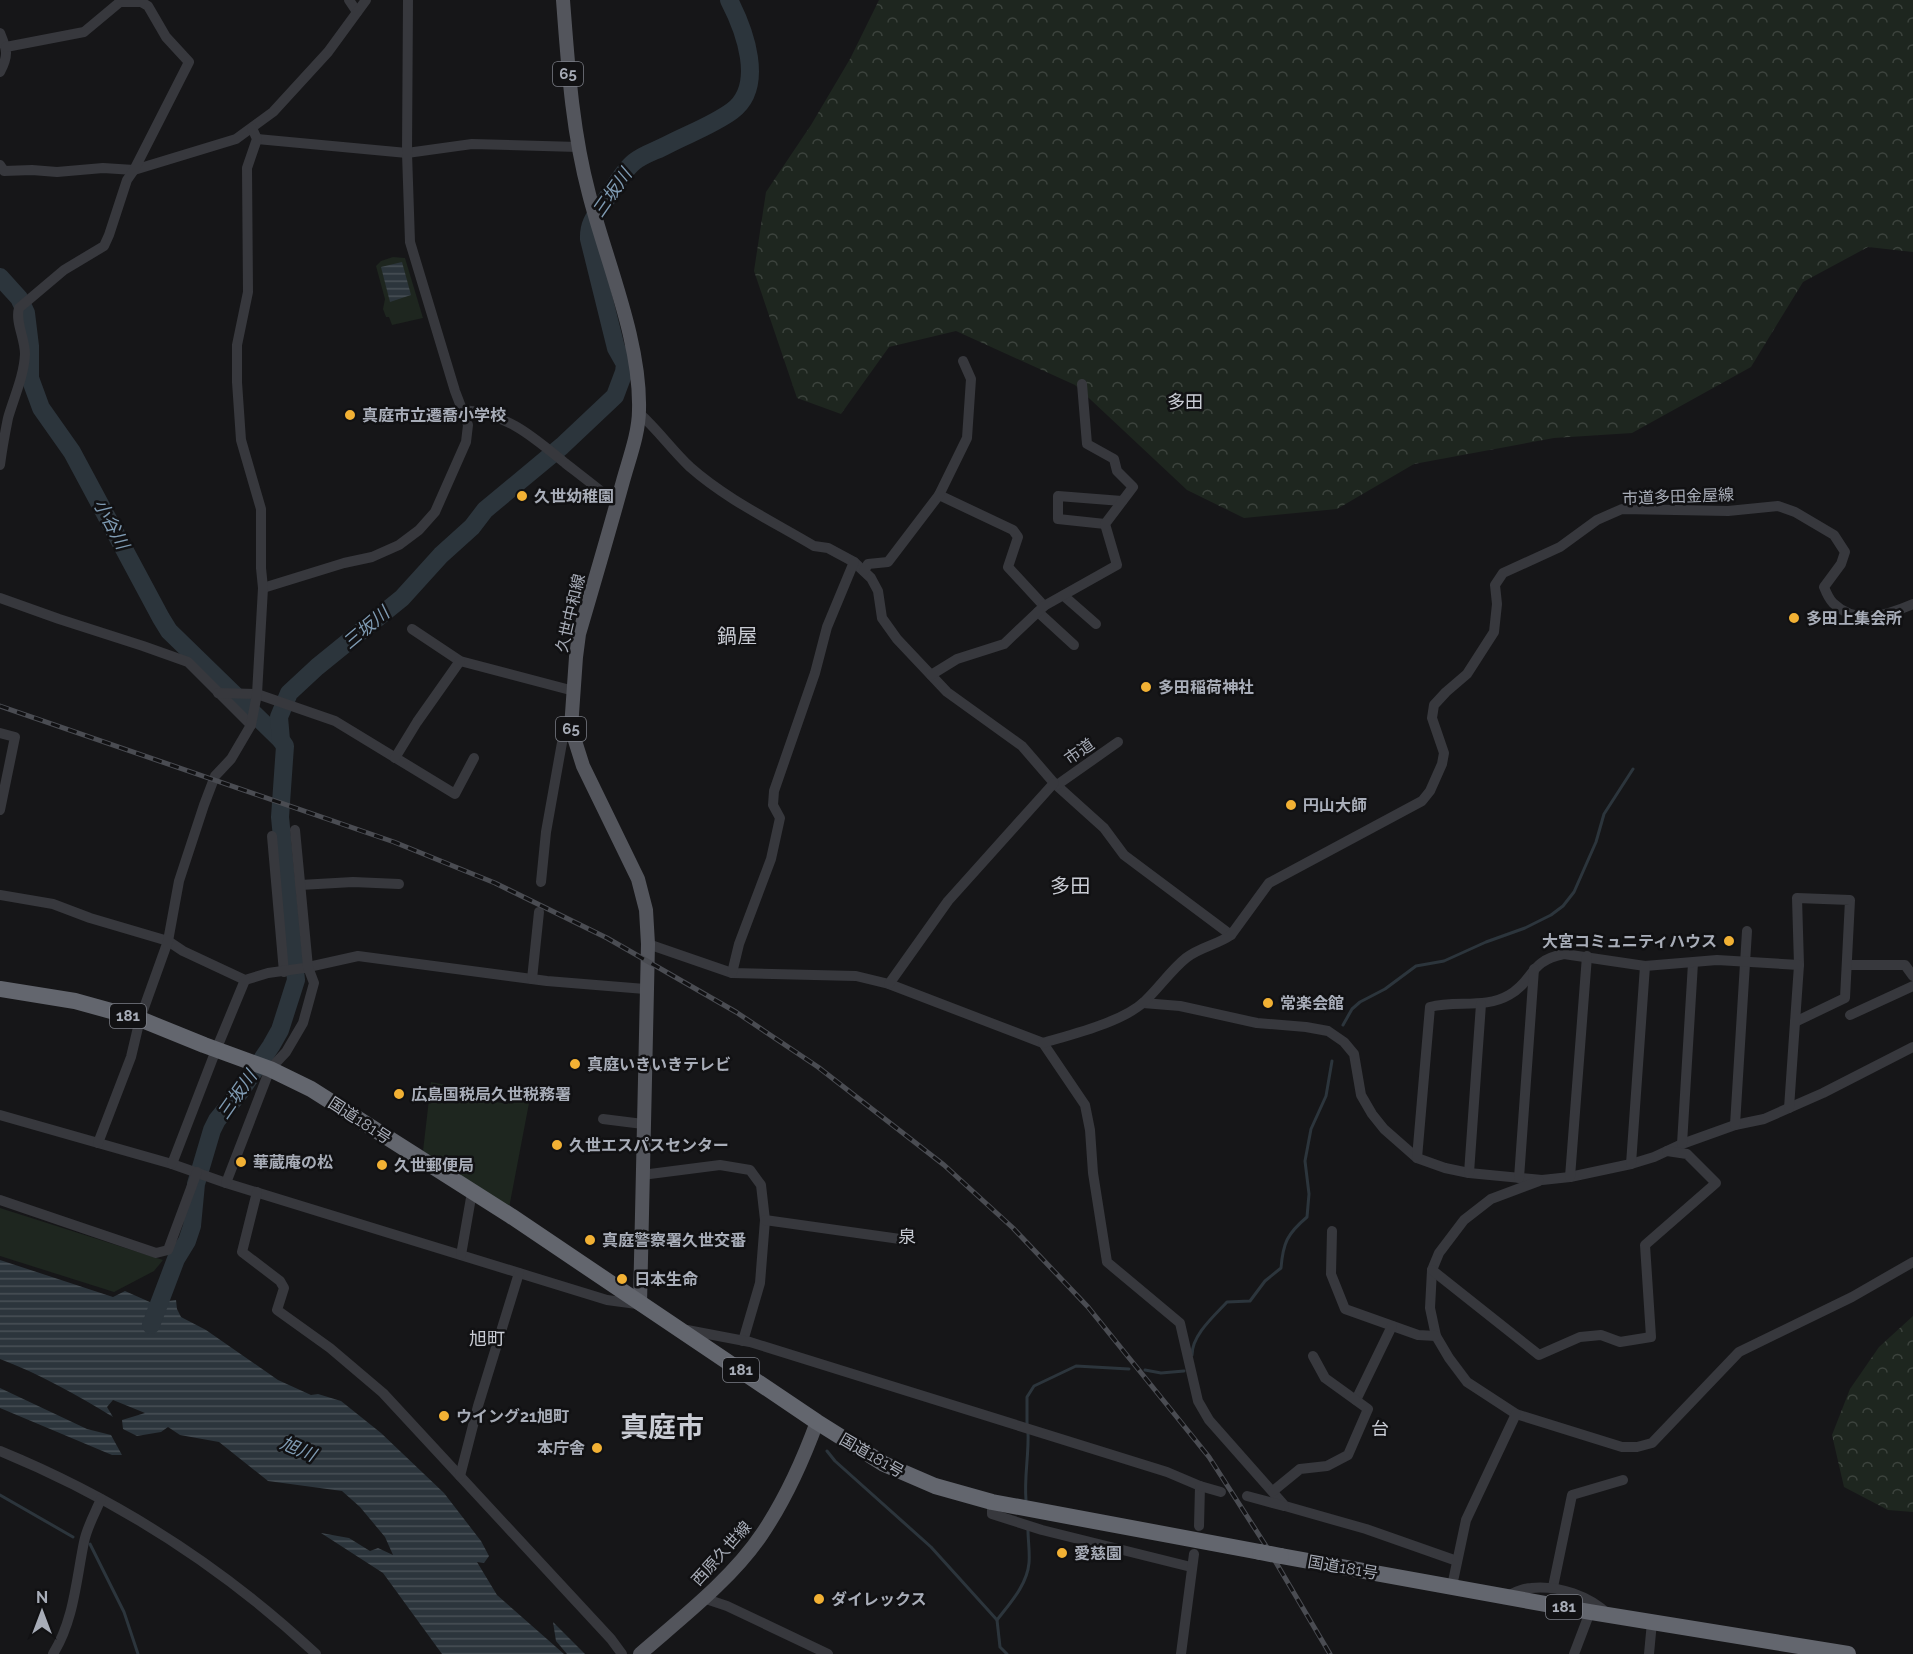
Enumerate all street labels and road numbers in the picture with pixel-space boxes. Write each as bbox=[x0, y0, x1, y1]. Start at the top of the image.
road number: 65 bbox=[553, 62, 583, 86]
street label: 市道多田金屋線 bbox=[1622, 485, 1734, 508]
street label: 久世中和線 bbox=[552, 572, 589, 654]
road number: 65 bbox=[556, 717, 586, 741]
street label: 市道 bbox=[1061, 734, 1098, 768]
road number: 181 bbox=[110, 1004, 146, 1028]
street label: 国道181号 bbox=[325, 1093, 395, 1148]
road number: 181 bbox=[723, 1358, 759, 1382]
street label: 国道181号 bbox=[836, 1429, 907, 1481]
street label: 西原久世線 bbox=[688, 1517, 755, 1589]
street label: 国道181号 bbox=[1306, 1552, 1380, 1583]
road number: 181 bbox=[1546, 1595, 1582, 1619]

